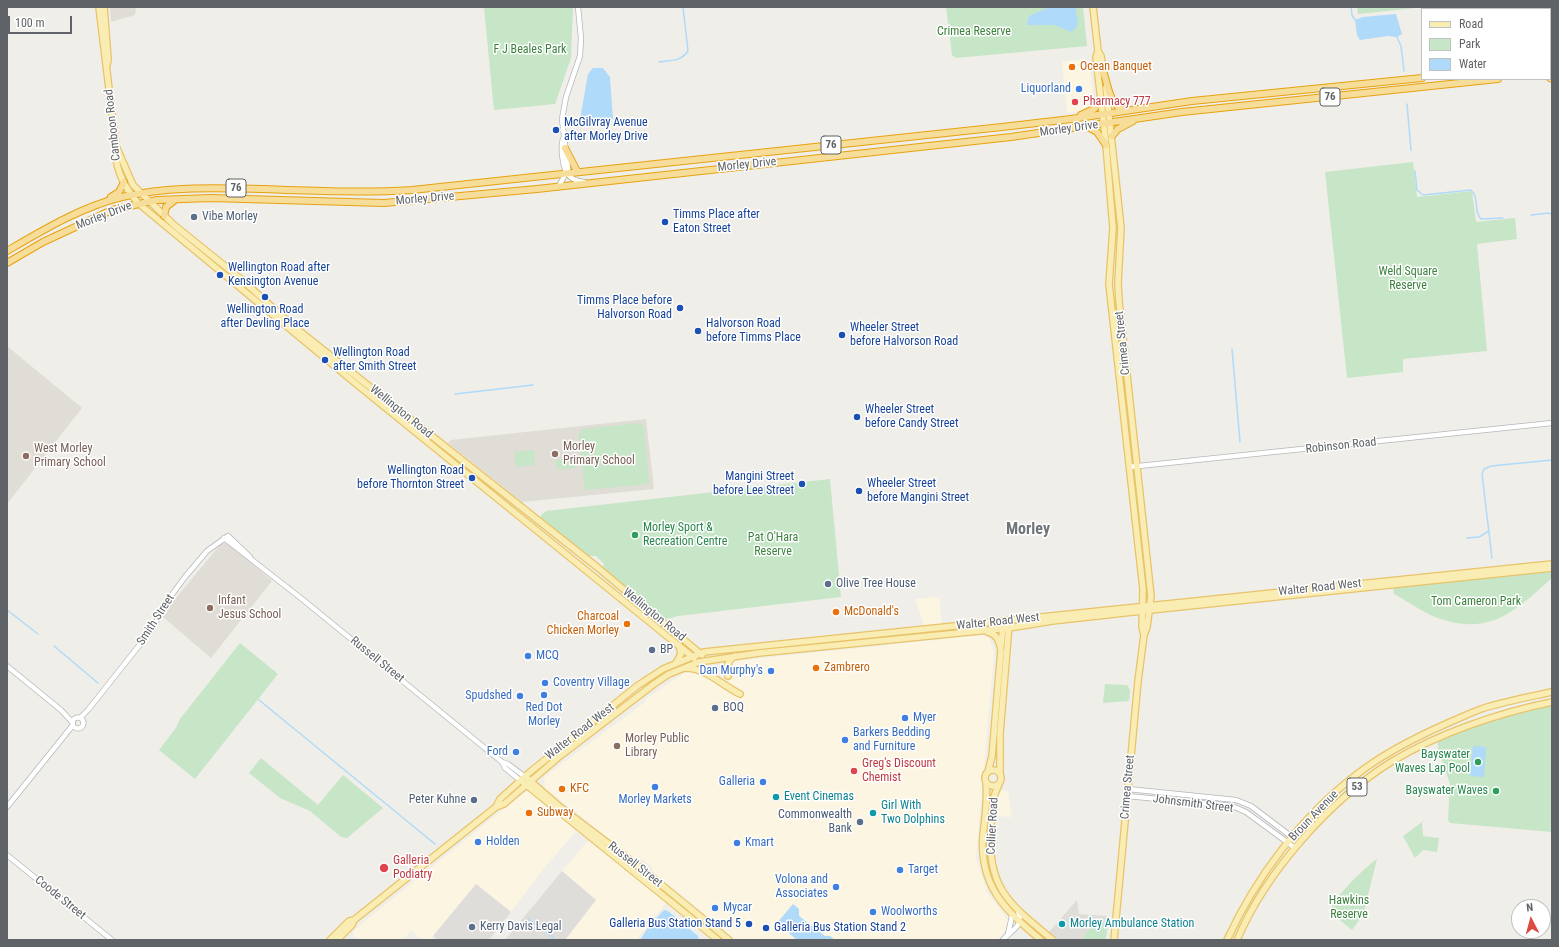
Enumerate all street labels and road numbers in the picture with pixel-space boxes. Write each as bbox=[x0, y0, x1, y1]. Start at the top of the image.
street label: Camboon Road bbox=[102, 88, 124, 162]
road number: 76 bbox=[1320, 88, 1340, 106]
street label: Morley Drive bbox=[1039, 118, 1099, 140]
road number: 76 bbox=[821, 136, 841, 154]
street label: Morley Drive bbox=[717, 155, 777, 175]
road number: 76 bbox=[226, 179, 246, 197]
street label: Morley Drive bbox=[395, 189, 455, 209]
street label: Morley Drive bbox=[74, 199, 134, 233]
street label: Crimea Street bbox=[1112, 310, 1134, 376]
street label: Wellington Road bbox=[367, 382, 435, 442]
street label: Robinson Road bbox=[1305, 435, 1377, 457]
street label: Walter Road West bbox=[1278, 576, 1362, 600]
street label: Wellington Road bbox=[620, 585, 688, 645]
street label: Smith Street bbox=[134, 592, 178, 648]
street label: Walter Road West bbox=[956, 610, 1040, 634]
street label: Russell Street bbox=[347, 634, 407, 686]
street label: Walter Road West bbox=[543, 701, 617, 763]
street label: Crimea Street bbox=[1118, 754, 1138, 820]
road number: 53 bbox=[1347, 778, 1367, 796]
street label: Broun Avenue bbox=[1286, 788, 1342, 844]
street label: Johnsmith Street bbox=[1152, 792, 1234, 816]
street label: Collier Road bbox=[984, 797, 1002, 855]
street label: Russell Street bbox=[605, 839, 665, 891]
street label: Coode Street bbox=[32, 873, 88, 923]

